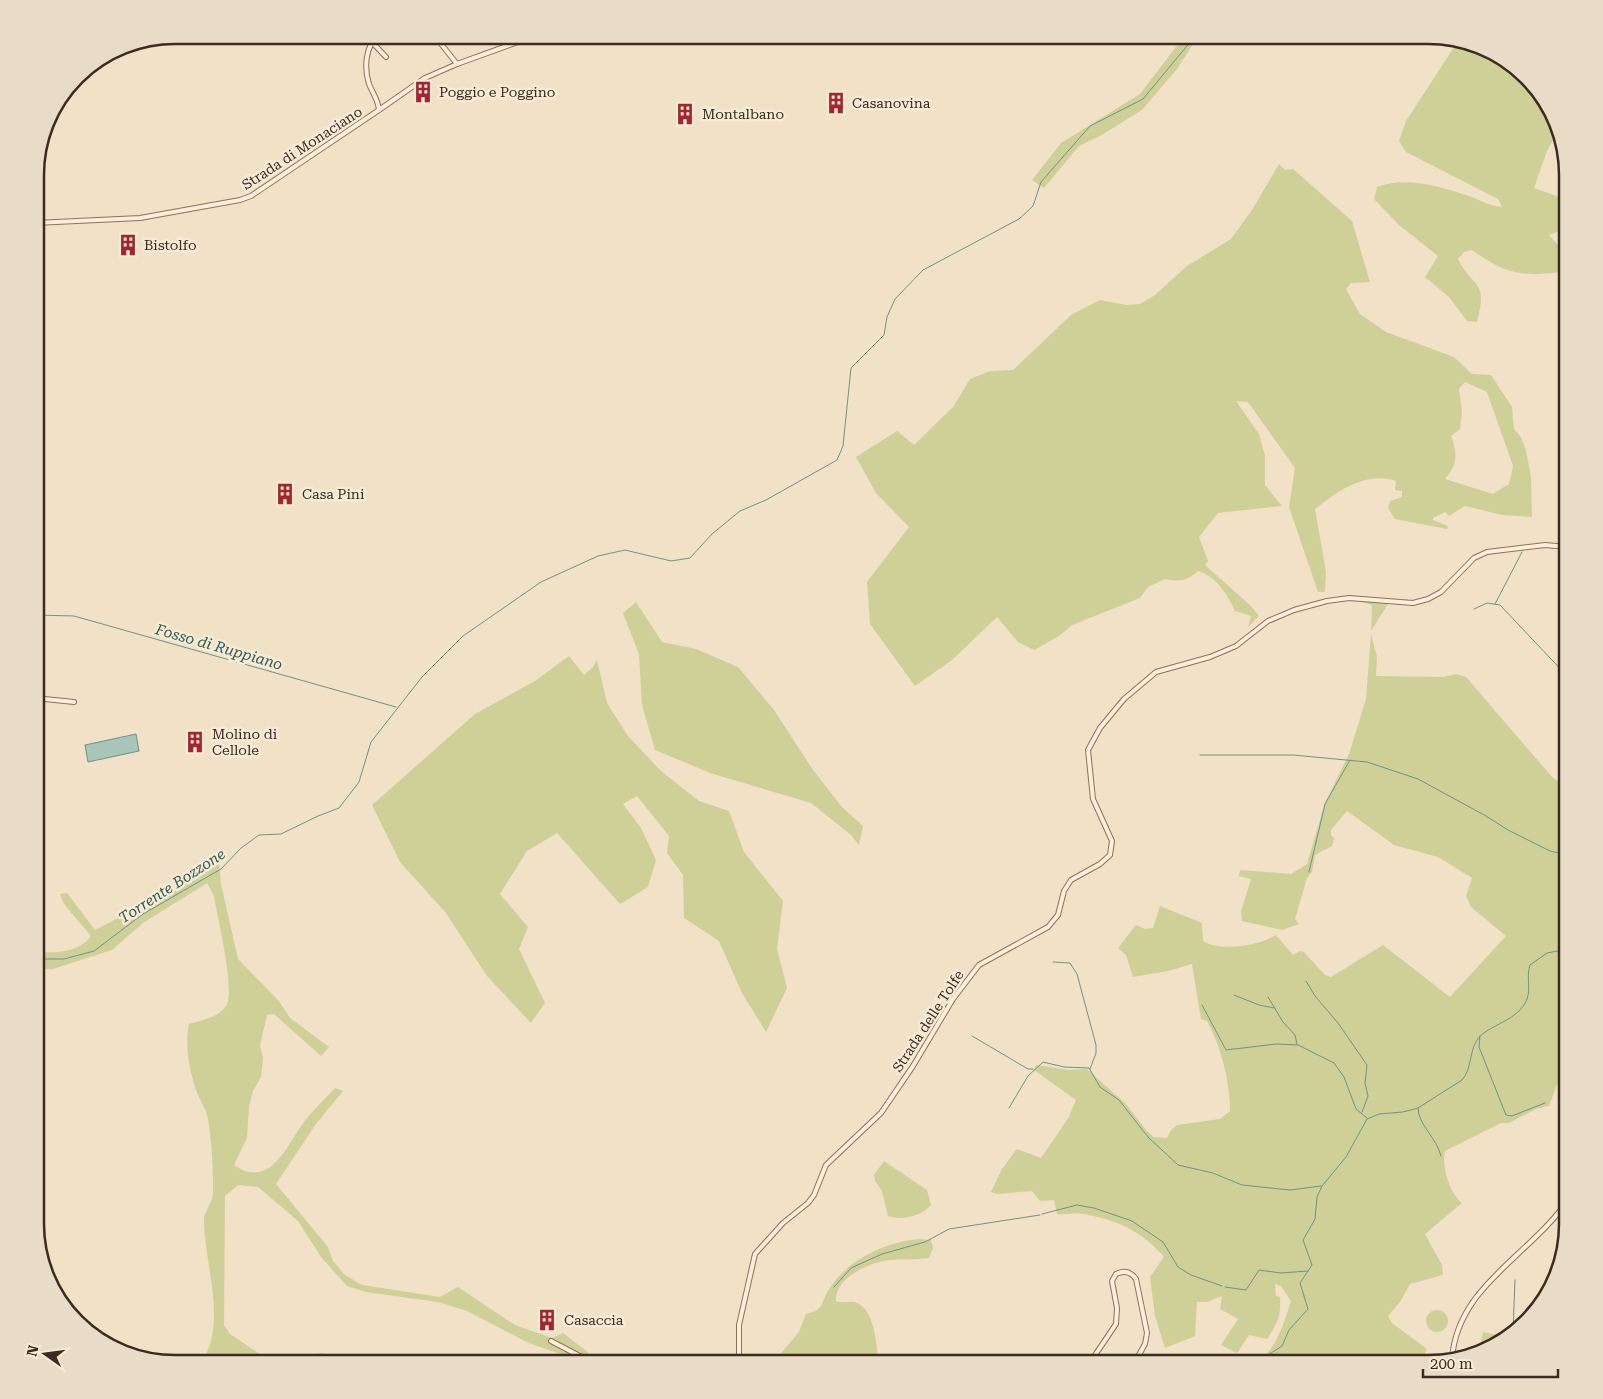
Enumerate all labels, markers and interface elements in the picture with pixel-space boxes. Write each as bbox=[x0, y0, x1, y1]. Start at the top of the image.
building icon: Poggio e Poggino bbox=[410, 79, 436, 105]
place label: Poggio e Poggino bbox=[439, 84, 555, 100]
building icon: Casanovina bbox=[823, 90, 849, 116]
place label: Casanovina bbox=[852, 95, 931, 111]
building icon: Montalbano bbox=[672, 101, 698, 127]
street label: Strada di Monaciano bbox=[239, 103, 365, 193]
place label: Montalbano bbox=[702, 106, 784, 122]
building icon: Bistolfo bbox=[115, 232, 141, 258]
place label: Bistolfo bbox=[144, 237, 197, 253]
building icon: Casa Pini bbox=[272, 481, 298, 507]
place label: Casa Pini bbox=[302, 486, 365, 502]
water label: Fosso di Ruppiano bbox=[152, 620, 285, 674]
place label: Molino di Cellole bbox=[212, 726, 278, 758]
building icon: Molino di Cellole bbox=[182, 729, 208, 755]
water label: Torrente Bozzone bbox=[115, 845, 229, 927]
street label: Strada delle Tolfe bbox=[889, 967, 967, 1075]
building icon: Casaccia bbox=[534, 1307, 560, 1333]
place label: Casaccia bbox=[564, 1312, 624, 1328]
north arrow bbox=[20, 1329, 70, 1379]
text: N bbox=[23, 1343, 42, 1358]
scale bar bbox=[1423, 1346, 1558, 1378]
text: 200 m bbox=[1430, 1355, 1473, 1373]

